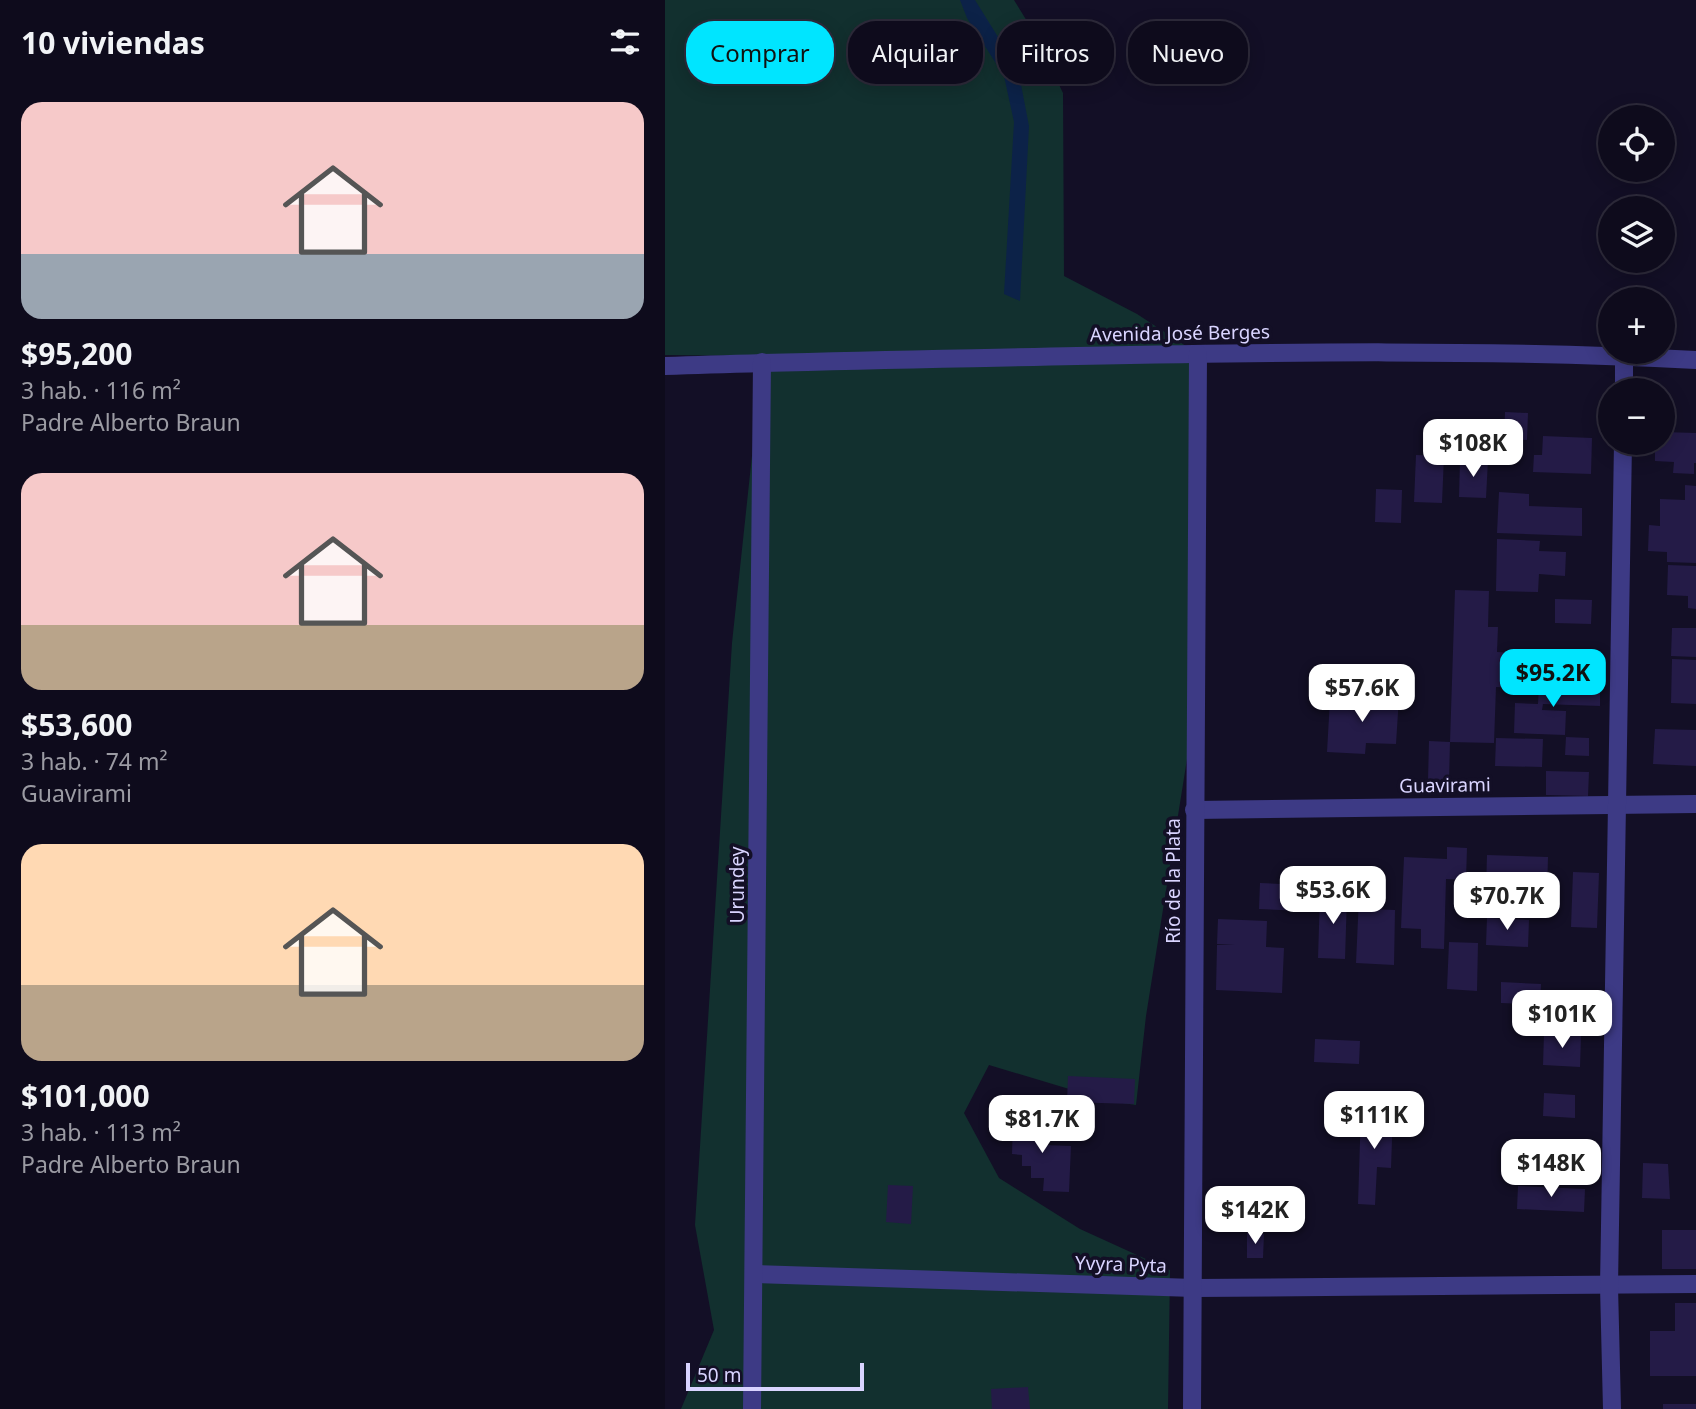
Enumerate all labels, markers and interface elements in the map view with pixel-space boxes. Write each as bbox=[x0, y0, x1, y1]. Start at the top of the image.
chip: Comprar bbox=[686, 21, 834, 84]
chip: Alquilar bbox=[848, 21, 983, 84]
chip: Filtros bbox=[997, 21, 1114, 84]
chip: Nuevo bbox=[1128, 21, 1248, 84]
text: 10 viviendas bbox=[21, 22, 205, 63]
icon: filters bbox=[606, 23, 644, 61]
map controls bbox=[1598, 105, 1675, 455]
button: locate bbox=[1598, 105, 1675, 182]
icon: home bbox=[270, 147, 396, 273]
button: layers bbox=[1598, 196, 1675, 273]
button: + bbox=[1598, 287, 1675, 364]
street label: Avenida José Berges bbox=[1090, 318, 1270, 348]
text: $95,200 bbox=[21, 333, 133, 374]
text: 3 hab. · 116 m² bbox=[21, 374, 181, 406]
button: − bbox=[1598, 378, 1675, 455]
text: Padre Alberto Braun bbox=[21, 406, 241, 438]
pin: $108K bbox=[1424, 420, 1522, 479]
text: $108K bbox=[1439, 426, 1507, 458]
icon: home bbox=[270, 518, 396, 644]
pin: $95.2K bbox=[1496, 650, 1610, 709]
text: $95.2K bbox=[1516, 656, 1590, 688]
pin: $57.6K bbox=[1305, 664, 1419, 724]
text: $57.6K bbox=[1325, 671, 1399, 703]
text: $53,600 bbox=[21, 704, 133, 745]
text: 3 hab. · 74 m² bbox=[21, 745, 168, 777]
street label: Guavirami bbox=[1399, 771, 1491, 799]
text: Guavirami bbox=[21, 777, 132, 809]
street label: Río de la Plata bbox=[1160, 818, 1186, 944]
street label: Urundey bbox=[724, 846, 750, 923]
pin: $53.6K bbox=[1276, 866, 1390, 926]
pin: $70.7K bbox=[1450, 872, 1564, 932]
text: $53.6K bbox=[1296, 873, 1370, 905]
text: $70.7K bbox=[1470, 879, 1544, 911]
icon: home bbox=[270, 889, 396, 1015]
pin: $101K bbox=[1513, 990, 1611, 1050]
text: $101K bbox=[1528, 997, 1596, 1029]
text: $101,000 bbox=[21, 1075, 150, 1116]
pin: $111K bbox=[1325, 1092, 1423, 1151]
pin: $81.7K bbox=[985, 1096, 1099, 1155]
text: $111K bbox=[1340, 1098, 1408, 1130]
text: $81.7K bbox=[1005, 1102, 1079, 1134]
text: 3 hab. · 113 m² bbox=[21, 1116, 181, 1148]
pin: $148K bbox=[1502, 1140, 1600, 1199]
text: $148K bbox=[1517, 1146, 1585, 1178]
text: Padre Alberto Braun bbox=[21, 1148, 241, 1180]
pin: $142K bbox=[1206, 1186, 1304, 1246]
text: $142K bbox=[1221, 1193, 1289, 1225]
street label: Yvyra Pyta bbox=[1075, 1249, 1167, 1279]
scale bar bbox=[686, 1360, 865, 1392]
text: 50 m bbox=[697, 1362, 741, 1388]

